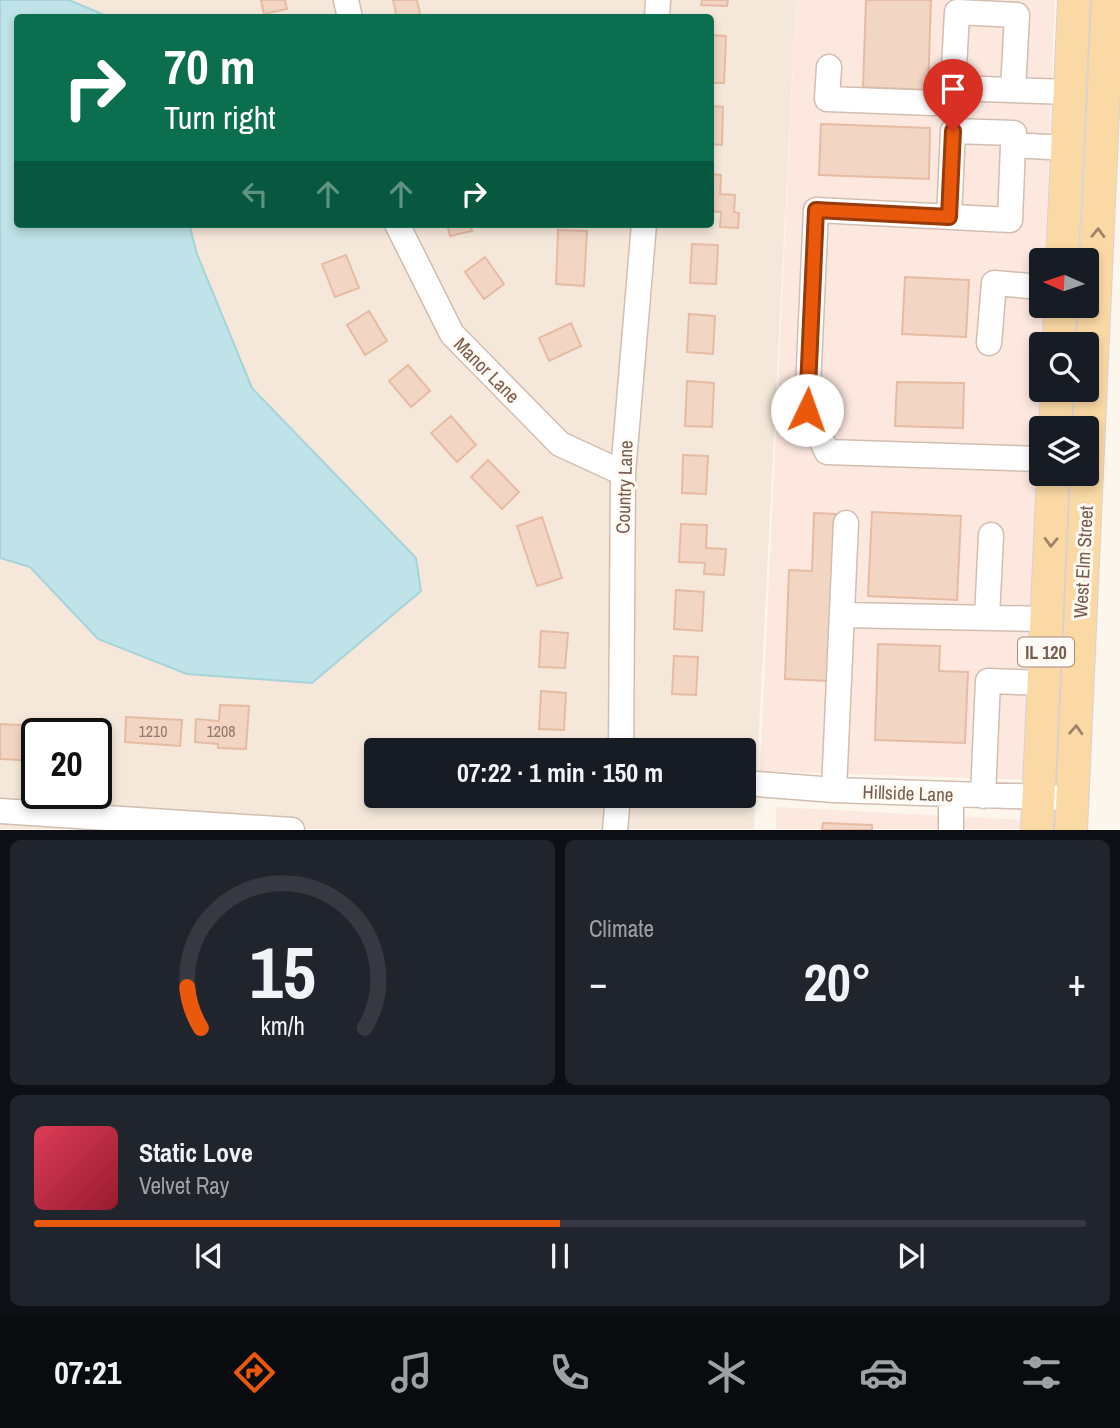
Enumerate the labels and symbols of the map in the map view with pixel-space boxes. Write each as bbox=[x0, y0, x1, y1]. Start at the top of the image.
pin bbox=[923, 59, 983, 131]
one-way arrow bbox=[1090, 228, 1105, 239]
north arrow bbox=[1029, 248, 1099, 318]
street label: Manor Lane bbox=[448, 331, 526, 409]
position arrow bbox=[770, 373, 844, 447]
street label: Country Lane bbox=[609, 440, 639, 534]
street label: West Elm Street bbox=[1067, 505, 1099, 619]
one-way arrow bbox=[1043, 537, 1058, 548]
road number: IL 120 bbox=[1018, 638, 1074, 666]
speed limit sign: 20 bbox=[21, 718, 112, 809]
house number: 1210 bbox=[138, 720, 168, 742]
house number: 1208 bbox=[206, 720, 236, 742]
one-way arrow bbox=[1068, 724, 1083, 735]
street label: Hillside Lane bbox=[862, 778, 954, 808]

